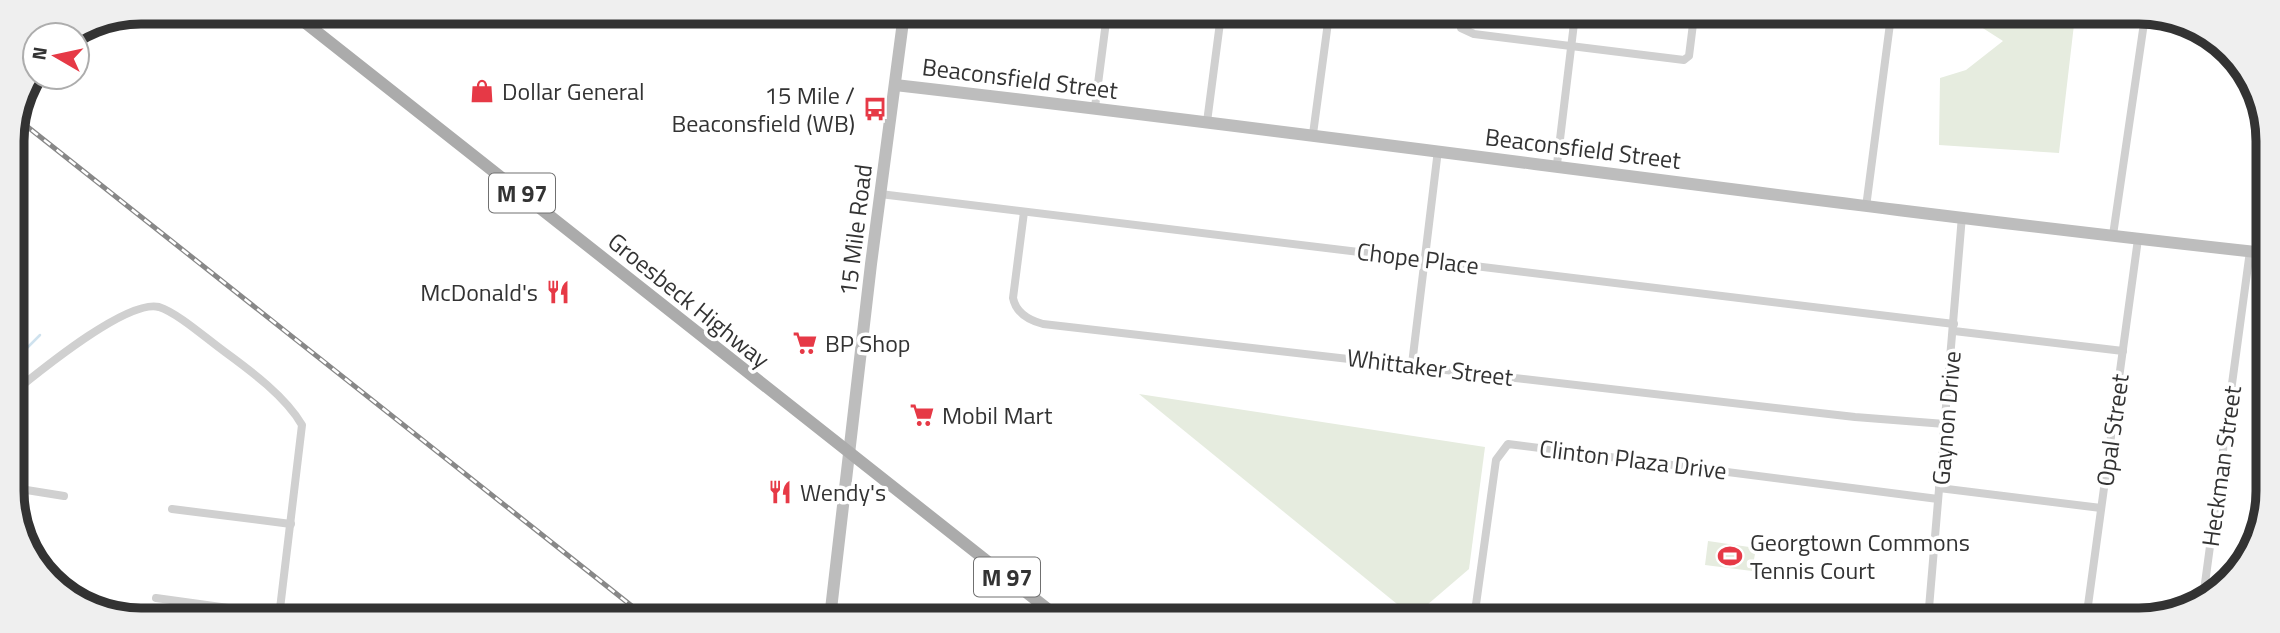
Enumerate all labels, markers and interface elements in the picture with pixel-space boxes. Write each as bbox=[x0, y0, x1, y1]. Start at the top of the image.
north arrow bbox=[21, 21, 91, 91]
text: N bbox=[23, 44, 54, 62]
street label: Beaconsfield Street bbox=[920, 48, 1120, 108]
place label: Dollar General bbox=[502, 73, 645, 109]
shop icon: Dollar General bbox=[468, 77, 496, 105]
place label: 15 Mile / Beaconsfield (WB) bbox=[671, 77, 855, 141]
bus stop icon: 15 Mile / Beaconsfield (WB) bbox=[861, 95, 889, 123]
street label: Beaconsfield Street bbox=[1483, 118, 1683, 178]
street label: 15 Mile Road bbox=[829, 162, 881, 298]
road number: M 97 bbox=[489, 174, 555, 212]
street label: Groesbeck Highway bbox=[600, 223, 778, 377]
street label: Chope Place bbox=[1355, 233, 1481, 283]
place label: McDonald's bbox=[420, 274, 538, 310]
restaurant icon: McDonald's bbox=[544, 278, 572, 306]
place label: BP Shop bbox=[825, 325, 911, 361]
supermarket icon: BP Shop bbox=[791, 329, 819, 357]
street label: Whittaker Street bbox=[1345, 339, 1516, 395]
street label: Gaynon Drive bbox=[1922, 349, 1970, 487]
street label: Opal Street bbox=[2086, 371, 2138, 489]
street label: Heckman Street bbox=[2192, 383, 2250, 549]
place label: Mobil Mart bbox=[942, 397, 1053, 433]
supermarket icon: Mobil Mart bbox=[908, 401, 936, 429]
street label: Clinton Plaza Drive bbox=[1537, 430, 1729, 488]
place label: Wendy's bbox=[800, 474, 886, 510]
restaurant icon: Wendy's bbox=[766, 478, 794, 506]
place label: Georgtown Commons Tennis Court bbox=[1750, 524, 1970, 588]
sports icon: Georgtown Commons Tennis Court bbox=[1716, 542, 1744, 570]
road number: M 97 bbox=[974, 558, 1040, 596]

